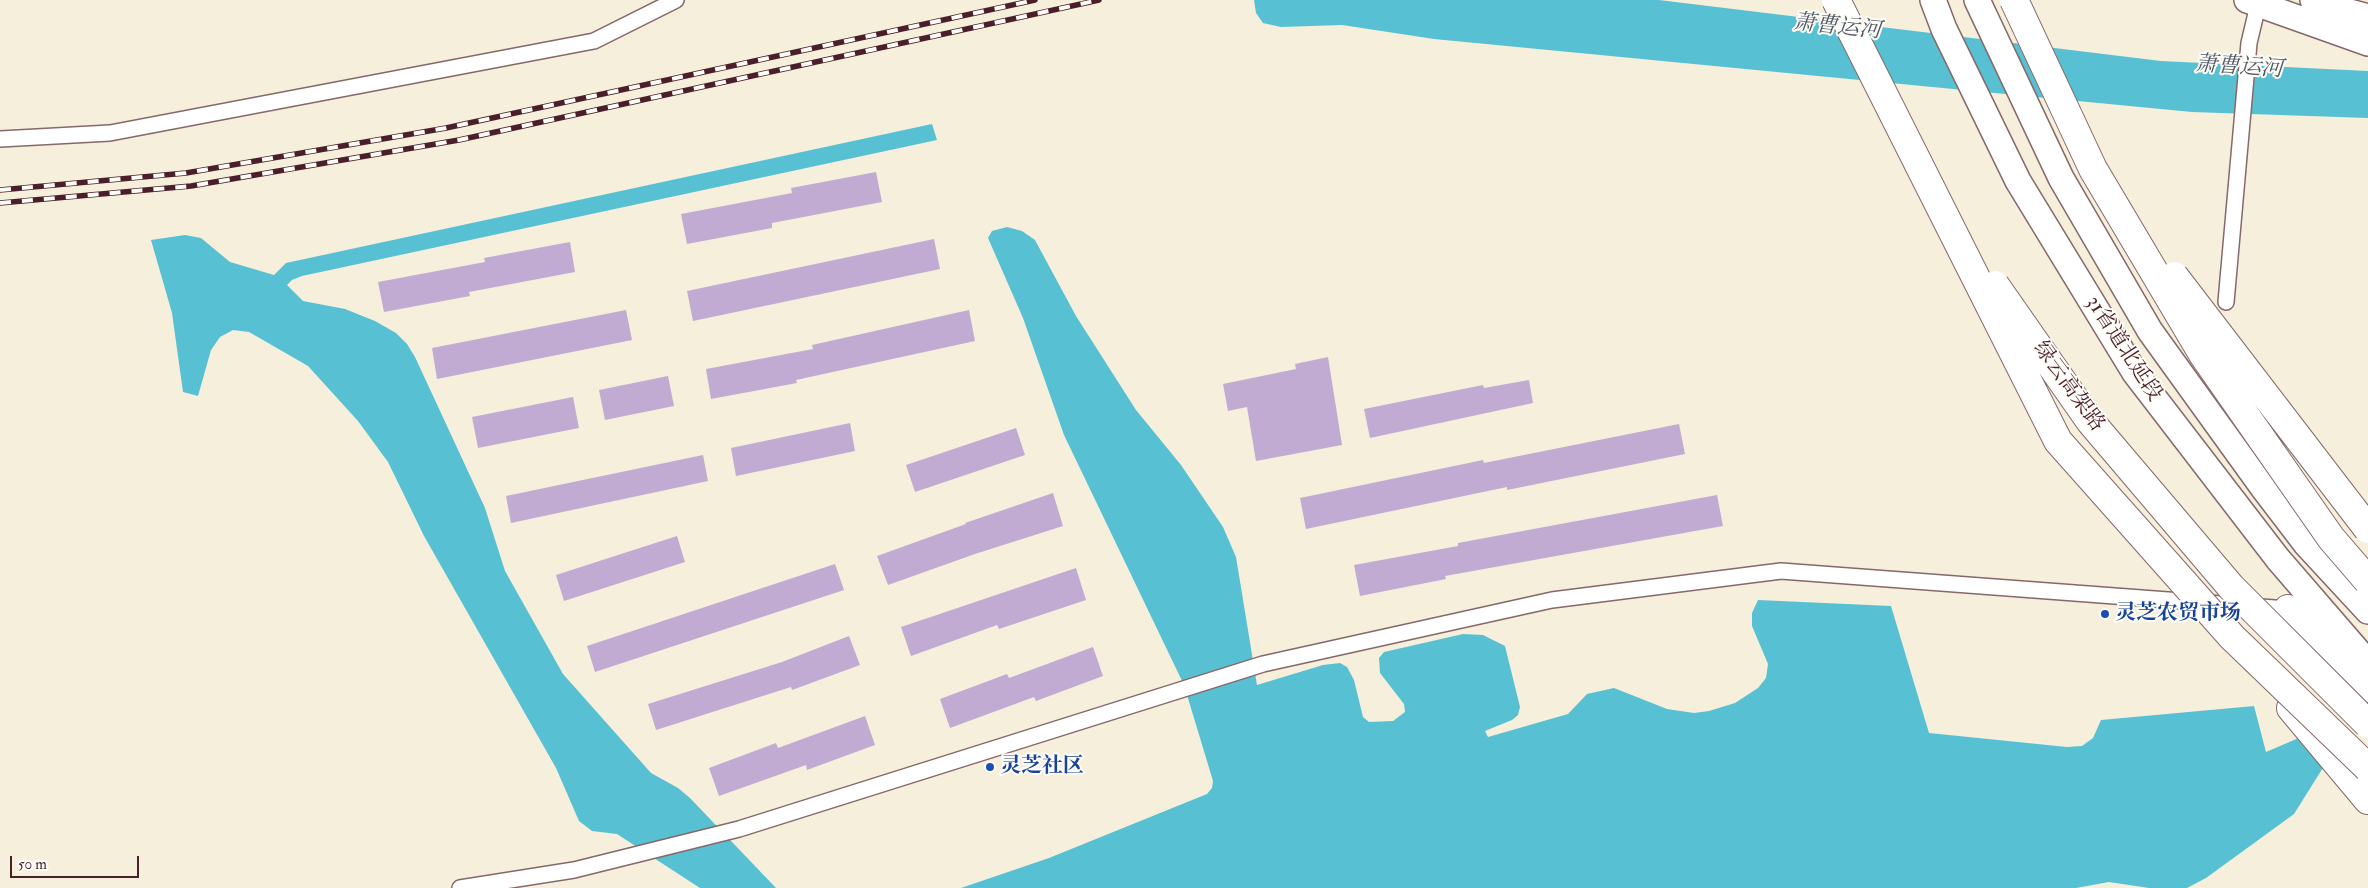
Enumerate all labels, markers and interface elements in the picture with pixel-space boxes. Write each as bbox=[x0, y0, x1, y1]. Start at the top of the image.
water label: 萧曹运河 bbox=[1792, 10, 1882, 46]
water label: 萧曹运河 bbox=[2194, 52, 2284, 84]
street label: 31省道北延段 bbox=[2080, 292, 2166, 406]
street label: 绿云高架路 bbox=[2027, 337, 2109, 437]
place label: 灵芝农贸市场 bbox=[2115, 601, 2241, 627]
marker: 灵芝农贸市场 bbox=[2099, 608, 2111, 620]
place label: 灵芝社区 bbox=[1000, 754, 1084, 780]
marker: 灵芝社区 bbox=[984, 761, 996, 773]
scale bar bbox=[12, 846, 141, 878]
text: 50 m bbox=[18, 855, 47, 874]

